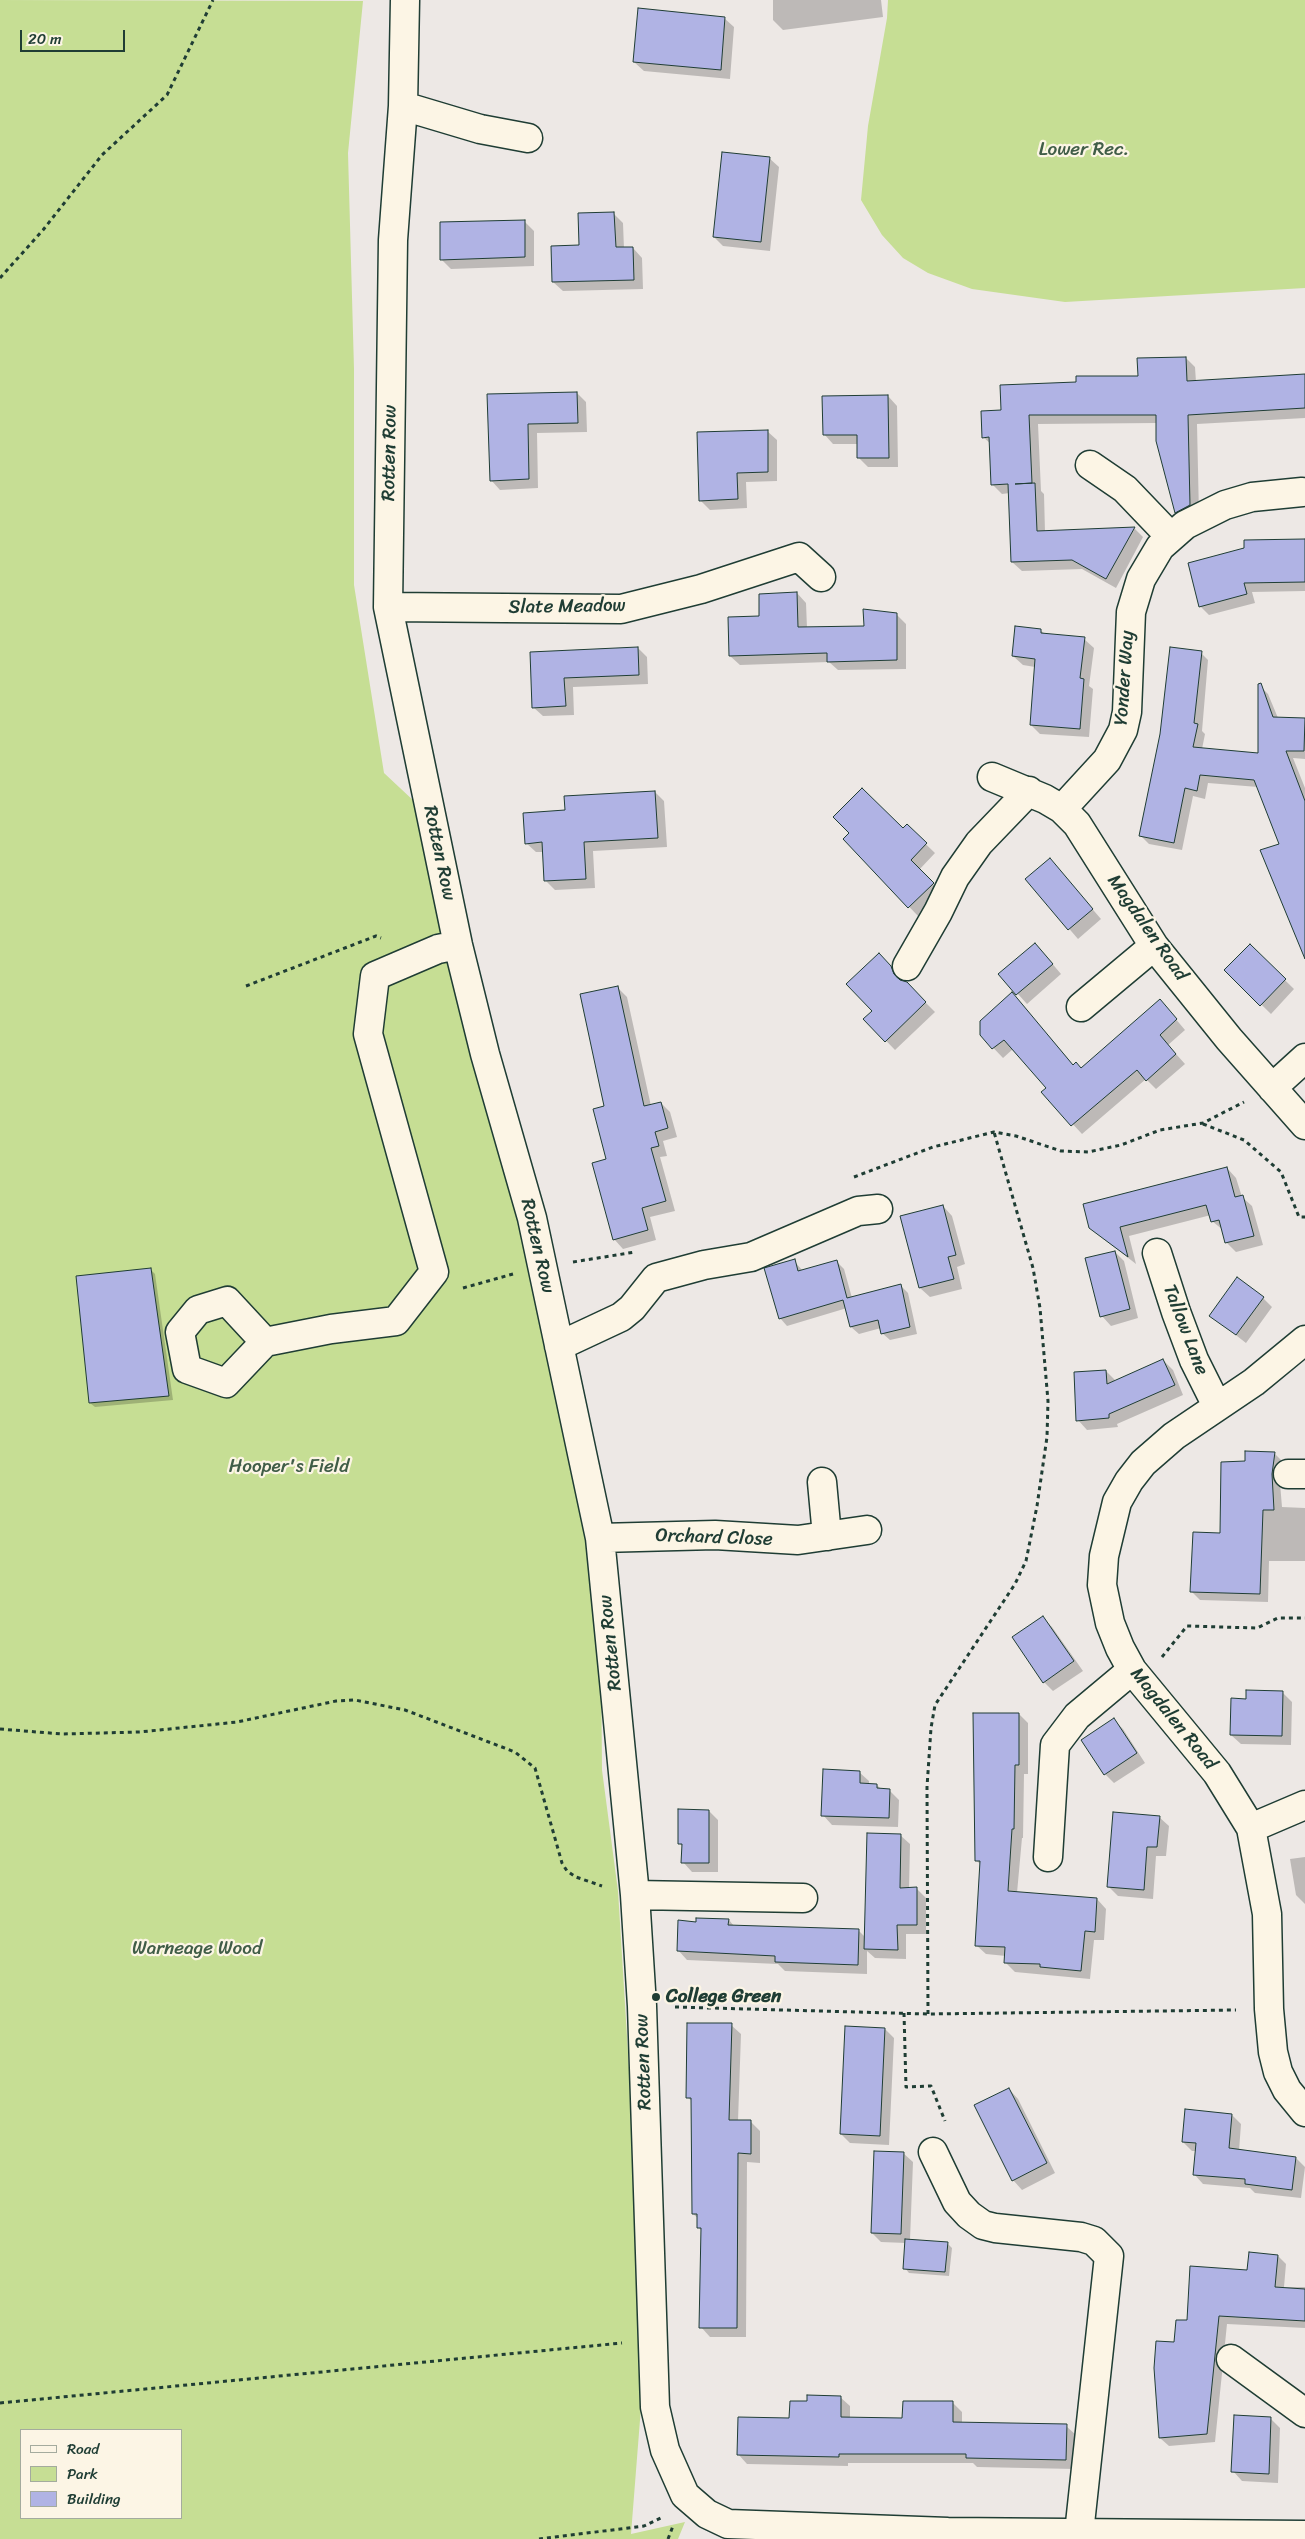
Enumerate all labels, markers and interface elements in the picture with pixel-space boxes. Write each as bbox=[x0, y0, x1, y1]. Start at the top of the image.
scale bar bbox=[22, 20, 128, 52]
text: 20 m bbox=[28, 26, 62, 52]
park label: Lower Rec. bbox=[1039, 139, 1129, 161]
street label: Rotten Row bbox=[378, 405, 402, 501]
street label: Slate Meadow bbox=[508, 595, 626, 619]
street label: Yonder Way bbox=[1110, 630, 1140, 726]
street label: Rotten Row bbox=[418, 804, 460, 902]
street label: Magdalen Road bbox=[1102, 870, 1192, 986]
street label: Rotten Row bbox=[515, 1197, 559, 1295]
street label: Tallow Lane bbox=[1157, 1281, 1213, 1379]
park label: Hooper's Field bbox=[229, 1456, 349, 1478]
street label: Orchard Close bbox=[655, 1525, 773, 1551]
street label: Rotten Row bbox=[595, 1594, 627, 1692]
street label: Magdalen Road bbox=[1125, 1663, 1221, 1775]
park label: Warneage Wood bbox=[132, 1938, 262, 1960]
place label: College Green bbox=[666, 1986, 781, 2008]
marker: College Green bbox=[650, 1991, 662, 2003]
street label: Rotten Row bbox=[631, 2014, 657, 2110]
legend bbox=[20, 2429, 182, 2519]
text: Road bbox=[67, 2436, 99, 2462]
text: Park bbox=[67, 2461, 98, 2487]
text: Building bbox=[67, 2486, 121, 2512]

